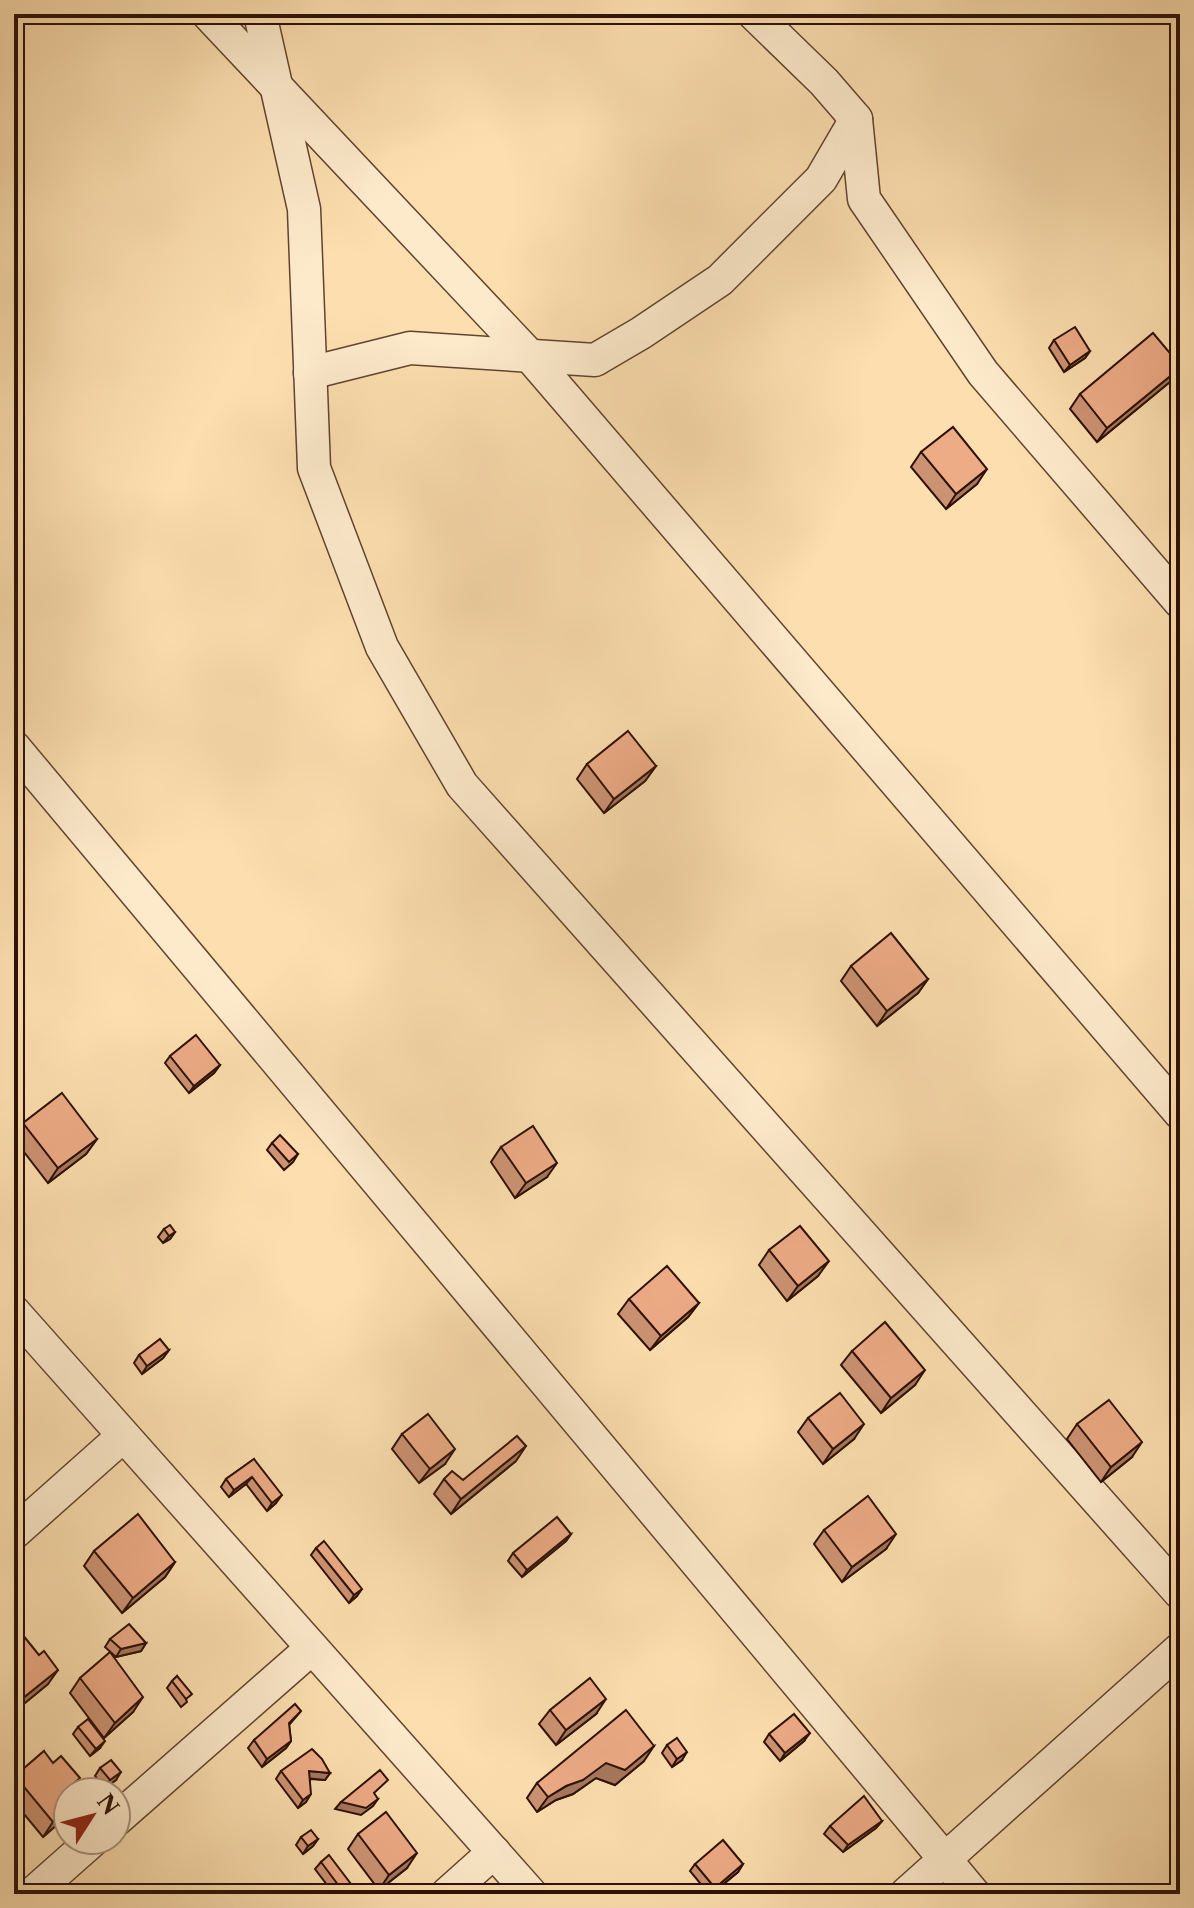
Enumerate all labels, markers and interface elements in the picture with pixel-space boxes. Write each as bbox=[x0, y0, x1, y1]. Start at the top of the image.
north arrow bbox=[52, 1776, 132, 1856]
text: N bbox=[91, 1789, 124, 1820]

